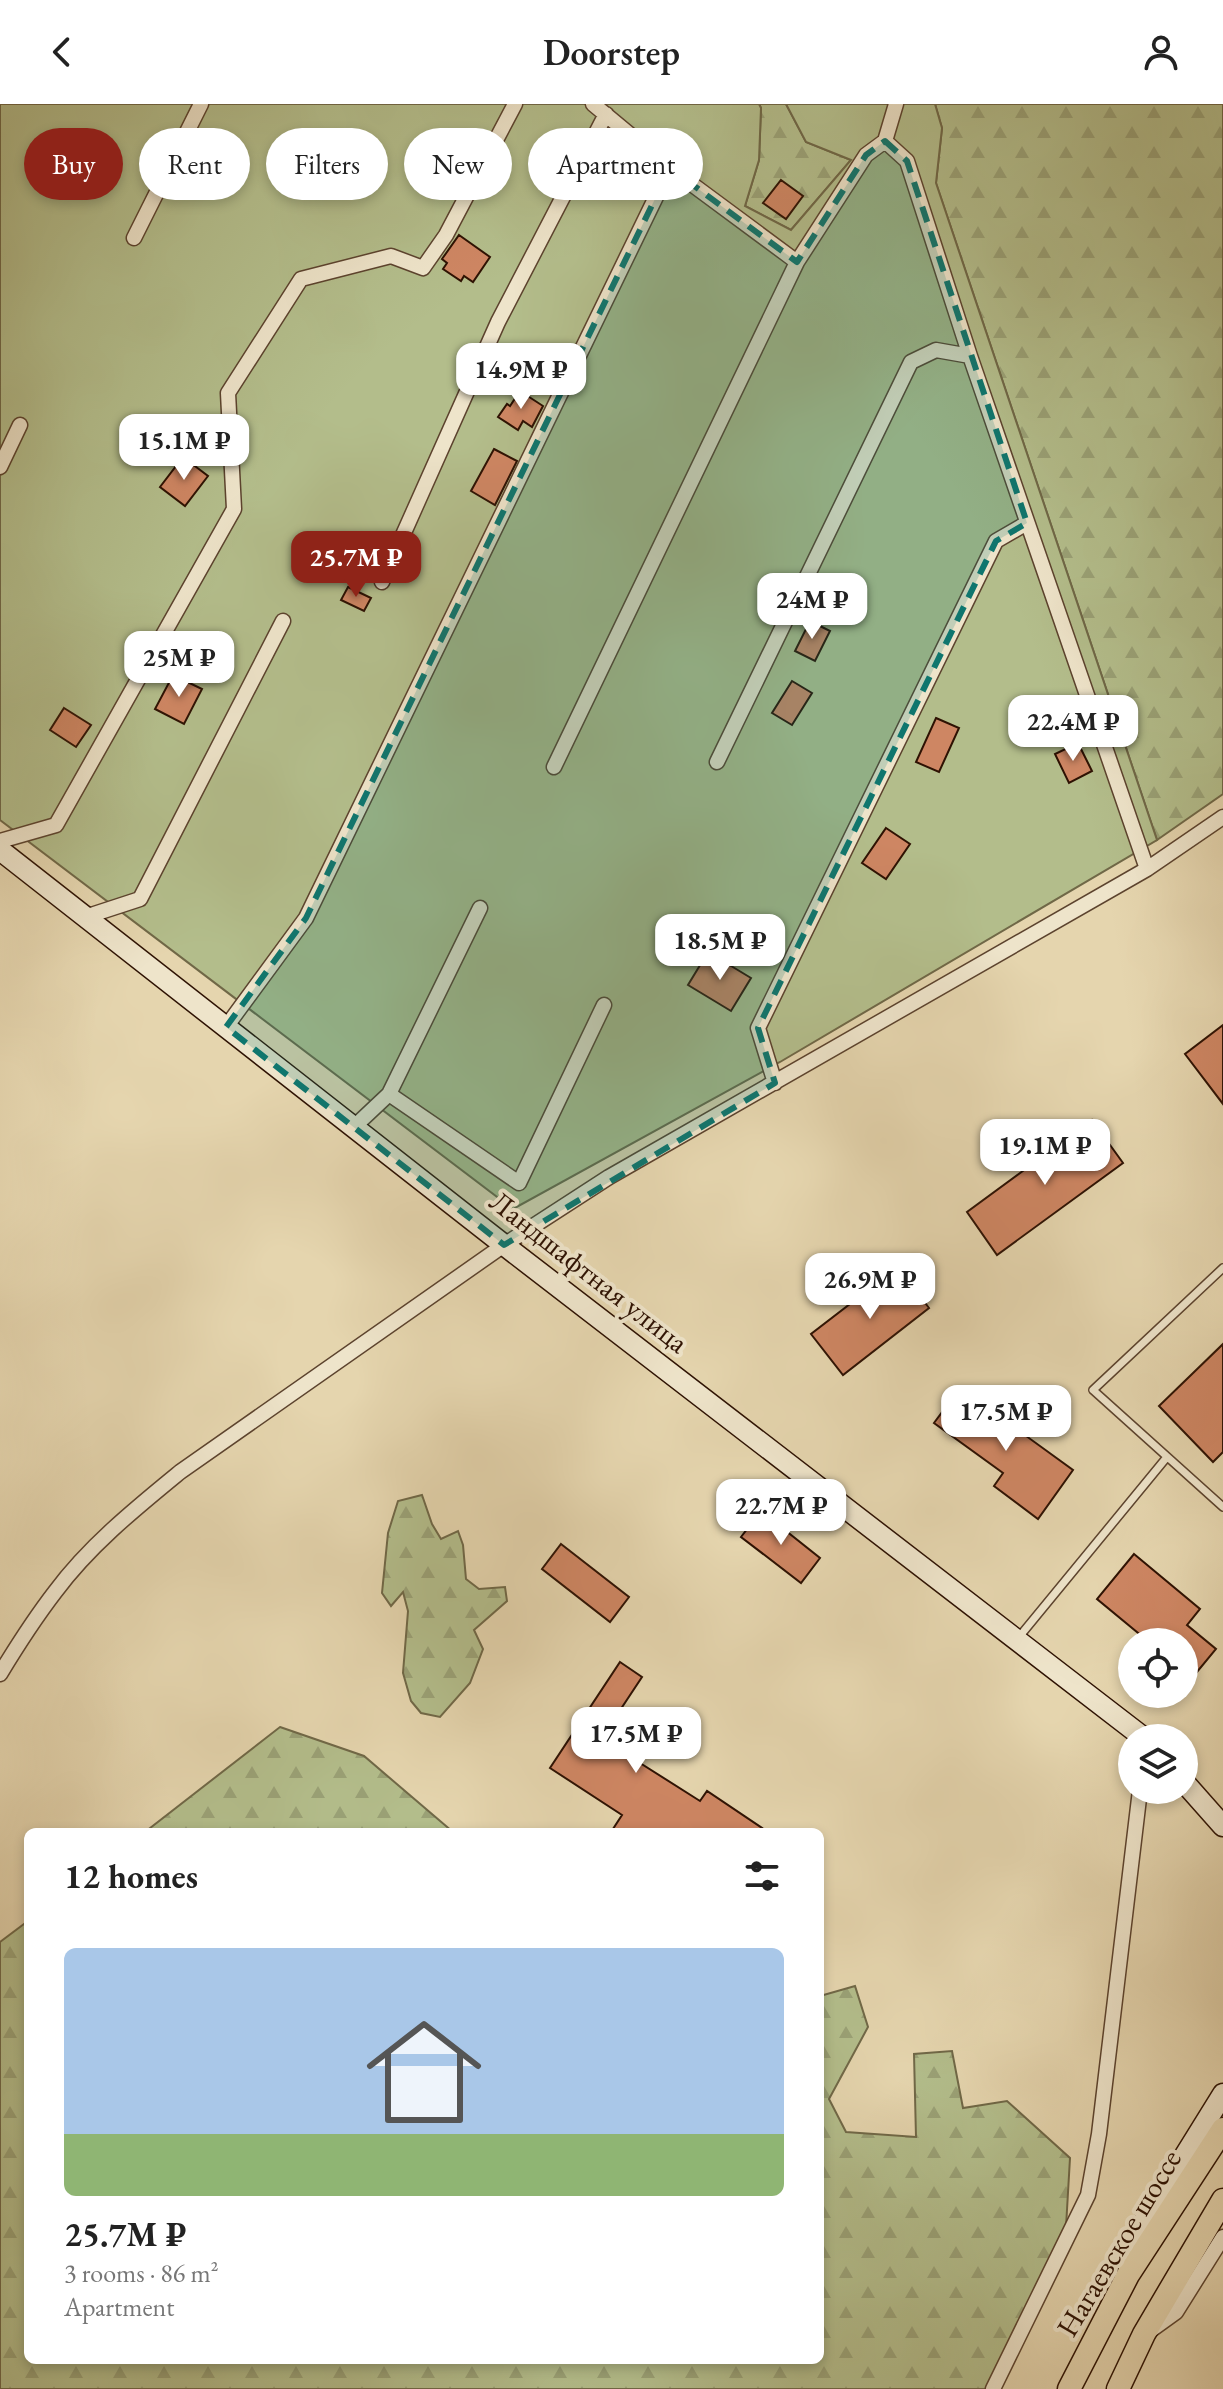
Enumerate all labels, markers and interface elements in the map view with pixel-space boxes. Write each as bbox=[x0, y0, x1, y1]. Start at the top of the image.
text: Doorstep bbox=[543, 29, 680, 76]
icon: back bbox=[40, 30, 84, 74]
icon: person bbox=[1139, 30, 1183, 74]
chip: Buy bbox=[24, 128, 123, 200]
chip: Rent bbox=[139, 128, 250, 200]
chip: Filters bbox=[266, 128, 388, 200]
chip: New bbox=[404, 128, 512, 200]
chip: Apartment bbox=[528, 128, 703, 200]
pin: 14.9M ₽ bbox=[447, 343, 595, 411]
text: 14.9M ₽ bbox=[474, 352, 568, 386]
pin: 15.1M ₽ bbox=[110, 414, 258, 482]
text: 15.1M ₽ bbox=[137, 423, 231, 457]
pin: 25.7M ₽ bbox=[282, 531, 430, 599]
text: 25.7M ₽ bbox=[309, 540, 403, 574]
pin: 24M ₽ bbox=[756, 573, 868, 641]
text: 24M ₽ bbox=[775, 582, 849, 616]
pin: 25M ₽ bbox=[123, 631, 235, 699]
text: 25M ₽ bbox=[142, 640, 216, 674]
pin: 22.4M ₽ bbox=[999, 695, 1147, 763]
text: 22.4M ₽ bbox=[1026, 704, 1120, 738]
pin: 18.5M ₽ bbox=[646, 914, 794, 982]
text: 18.5M ₽ bbox=[673, 923, 767, 957]
pin: 19.1M ₽ bbox=[971, 1119, 1119, 1187]
text: 19.1M ₽ bbox=[998, 1128, 1092, 1162]
street label: Ландшафтная улица bbox=[482, 1182, 697, 1362]
pin: 26.9M ₽ bbox=[796, 1253, 944, 1321]
text: 26.9M ₽ bbox=[823, 1262, 917, 1296]
pin: 17.5M ₽ bbox=[932, 1385, 1080, 1453]
text: 17.5M ₽ bbox=[959, 1394, 1053, 1428]
pin: 22.7M ₽ bbox=[707, 1479, 855, 1547]
text: 22.7M ₽ bbox=[734, 1488, 828, 1522]
map controls bbox=[1118, 1628, 1198, 1804]
button: locate bbox=[1118, 1628, 1198, 1708]
pin: 17.5M ₽ bbox=[562, 1707, 710, 1775]
text: 17.5M ₽ bbox=[589, 1716, 683, 1750]
button: layers bbox=[1118, 1724, 1198, 1804]
text: 12 homes bbox=[64, 1854, 198, 1898]
icon: filters bbox=[740, 1854, 784, 1898]
icon: home bbox=[352, 2000, 496, 2144]
street label: Нагаевское шоссе bbox=[1047, 2142, 1190, 2344]
text: 25.7M ₽ bbox=[64, 2212, 187, 2256]
text: 3 rooms · 86 m² bbox=[64, 2256, 219, 2290]
text: Apartment bbox=[64, 2290, 174, 2324]

